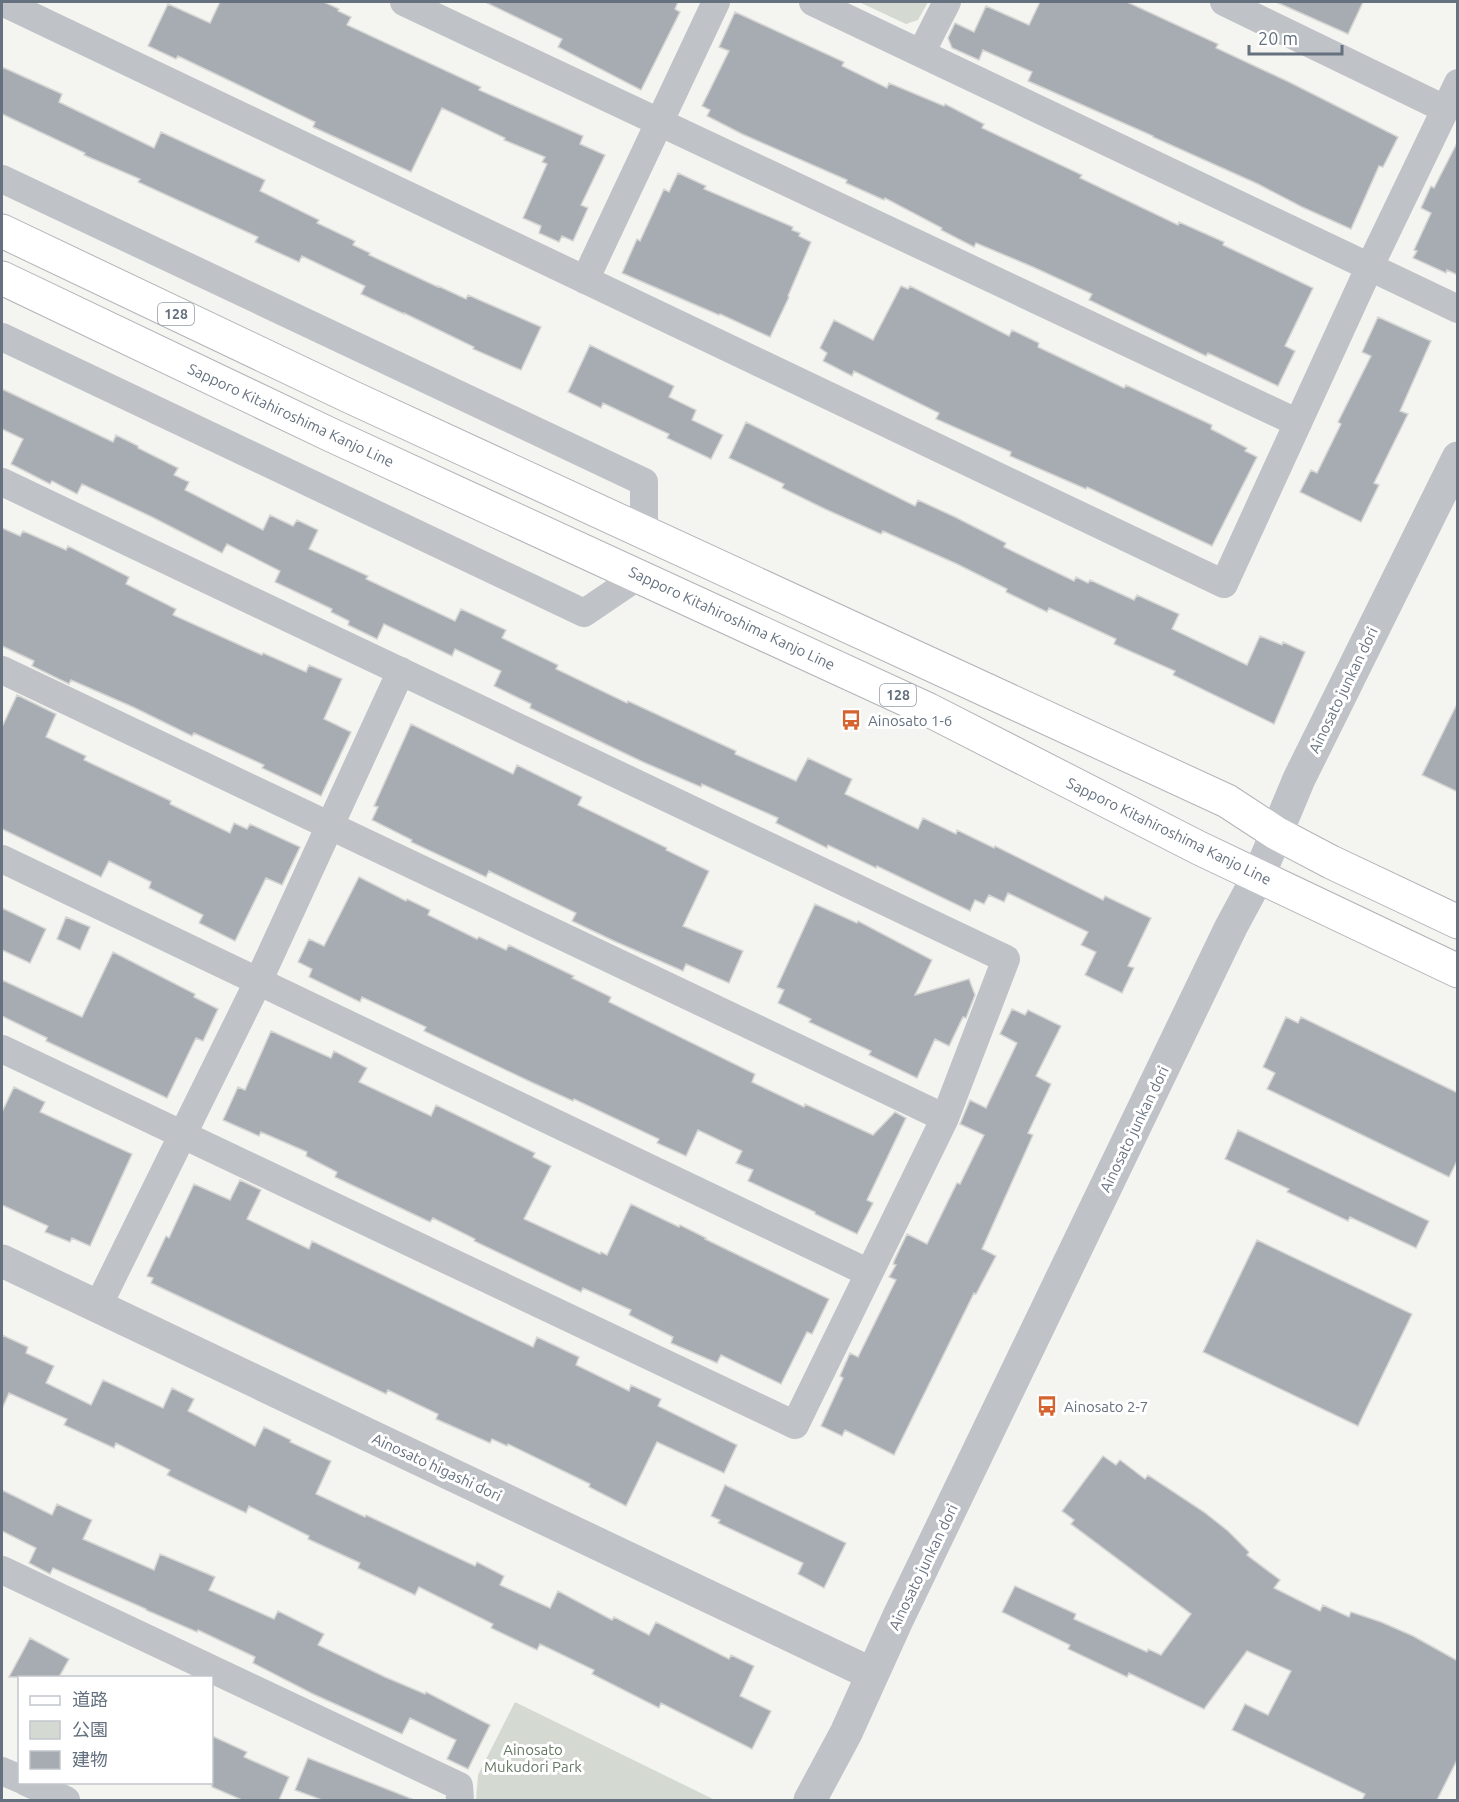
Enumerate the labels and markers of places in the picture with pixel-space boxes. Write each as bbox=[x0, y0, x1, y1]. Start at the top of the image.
bus stop icon: Ainosato 1-6 bbox=[839, 708, 863, 732]
place label: Ainosato 1-6 bbox=[868, 712, 952, 729]
bus stop icon: Ainosato 2-7 bbox=[1035, 1394, 1059, 1418]
place label: Ainosato 2-7 bbox=[1064, 1398, 1148, 1415]

